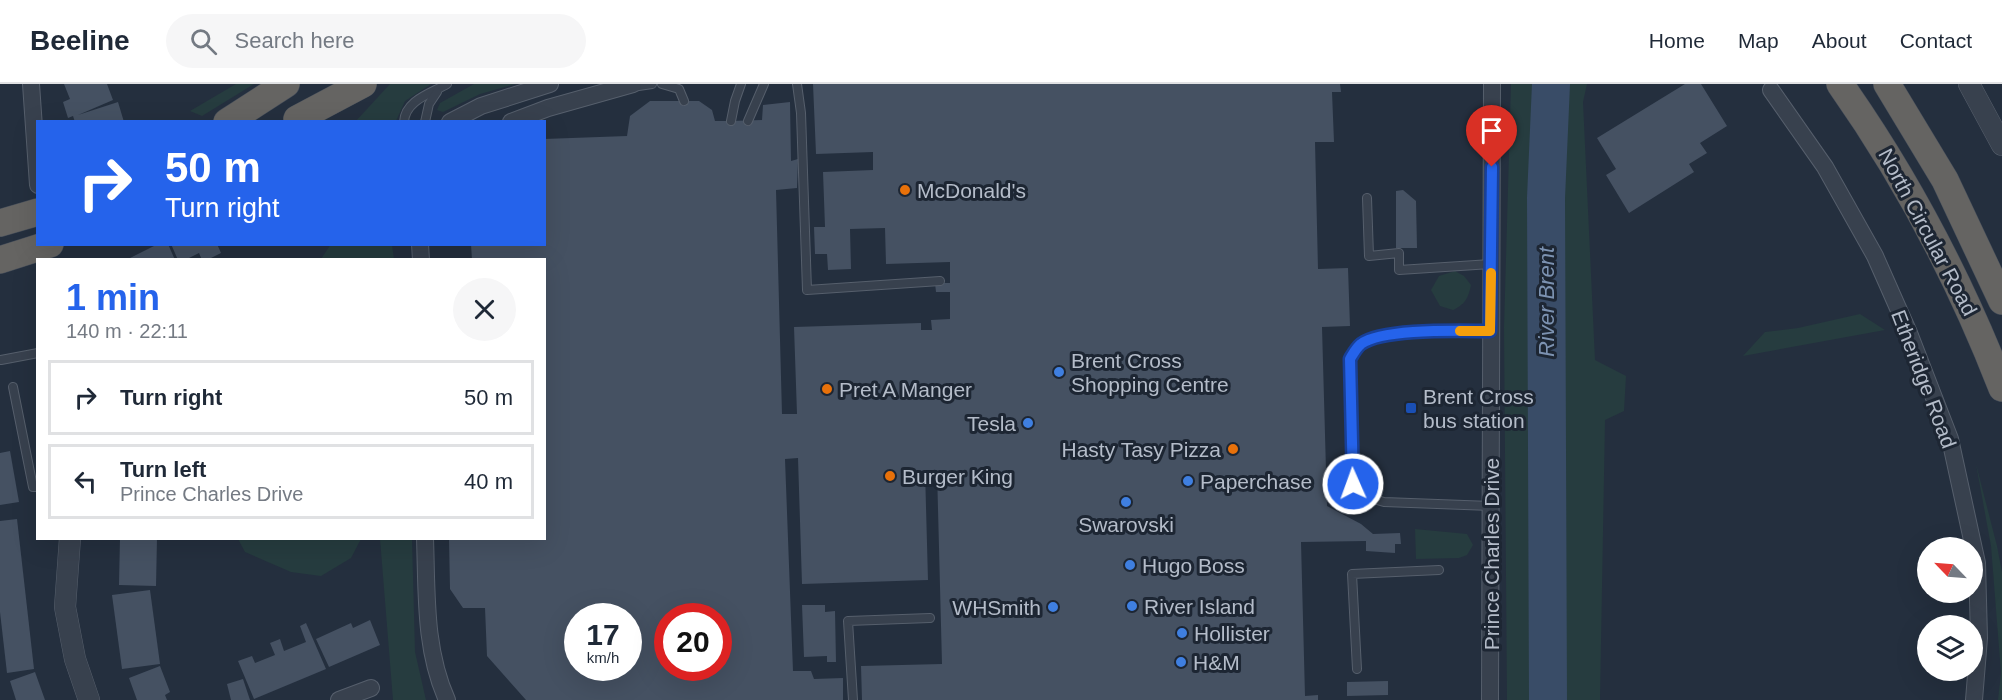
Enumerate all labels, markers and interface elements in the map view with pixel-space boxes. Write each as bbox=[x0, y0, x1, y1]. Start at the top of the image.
search box bbox=[166, 14, 586, 68]
text: Beeline bbox=[30, 25, 130, 56]
icon: search bbox=[187, 25, 220, 58]
text: Search here bbox=[235, 28, 354, 53]
text: Home bbox=[1649, 29, 1705, 52]
text: Map bbox=[1738, 29, 1779, 52]
text: About bbox=[1812, 29, 1867, 52]
text: Contact bbox=[1900, 29, 1972, 52]
pin bbox=[1466, 105, 1517, 167]
icon: arrive bbox=[1475, 114, 1508, 147]
icon: right bbox=[66, 144, 144, 222]
text: 50 m bbox=[165, 144, 261, 191]
street label: North Circular Road bbox=[1874, 145, 1982, 319]
place label: McDonald's bbox=[917, 179, 1026, 202]
marker: McDonald's bbox=[898, 183, 912, 197]
text: Turn right bbox=[165, 193, 280, 223]
water label: River Brent bbox=[1534, 246, 1559, 357]
text: 1 min bbox=[66, 277, 160, 318]
button: close bbox=[453, 278, 516, 341]
street label: Etheridge Road bbox=[1887, 307, 1961, 451]
text: 140 m · 22:11 bbox=[66, 320, 188, 342]
place label: Brent Cross Shopping Centre bbox=[1071, 349, 1229, 396]
marker: Brent Cross Shopping Centre bbox=[1052, 365, 1066, 379]
place label: Pret A Manger bbox=[839, 378, 972, 401]
icon: right bbox=[69, 381, 102, 414]
marker: Pret A Manger bbox=[820, 382, 834, 396]
text: Turn right bbox=[120, 385, 222, 410]
text: 50 m bbox=[464, 385, 513, 410]
place label: Brent Cross bus station bbox=[1423, 385, 1534, 432]
marker: Brent Cross bus station bbox=[1404, 401, 1418, 415]
place label: Tesla bbox=[967, 412, 1016, 435]
marker: Tesla bbox=[1021, 416, 1035, 430]
place label: Hasty Tasy Pizza bbox=[1062, 438, 1221, 461]
marker: Hasty Tasy Pizza bbox=[1226, 442, 1240, 456]
position arrow bbox=[1321, 452, 1385, 516]
text: Turn left bbox=[120, 457, 206, 482]
street label: Prince Charles Drive bbox=[1480, 458, 1503, 650]
icon: left bbox=[69, 465, 102, 498]
place label: Burger King bbox=[902, 465, 1013, 488]
text: 40 m bbox=[464, 469, 513, 494]
marker: Burger King bbox=[883, 469, 897, 483]
place label: Paperchase bbox=[1200, 470, 1312, 493]
marker: Paperchase bbox=[1181, 474, 1195, 488]
text: Prince Charles Drive bbox=[120, 483, 303, 505]
marker: Swarovski bbox=[1119, 495, 1133, 509]
place label: Swarovski bbox=[1078, 513, 1174, 536]
north arrow bbox=[1917, 537, 1983, 603]
map controls bbox=[1917, 537, 1983, 681]
place label: Hugo Boss bbox=[1142, 554, 1245, 577]
marker: Hugo Boss bbox=[1123, 558, 1137, 572]
place label: River Island bbox=[1144, 595, 1255, 618]
place label: WHSmith bbox=[952, 596, 1041, 619]
marker: River Island bbox=[1125, 599, 1139, 613]
marker: WHSmith bbox=[1046, 600, 1060, 614]
speed limit sign: 20 bbox=[654, 603, 732, 681]
button: layers bbox=[1917, 615, 1983, 681]
text: 17 bbox=[586, 618, 620, 651]
place label: Hollister bbox=[1194, 622, 1270, 645]
marker: Hollister bbox=[1175, 626, 1189, 640]
text: km/h bbox=[587, 649, 619, 666]
place label: H&M bbox=[1193, 651, 1240, 674]
marker: H&M bbox=[1174, 655, 1188, 669]

